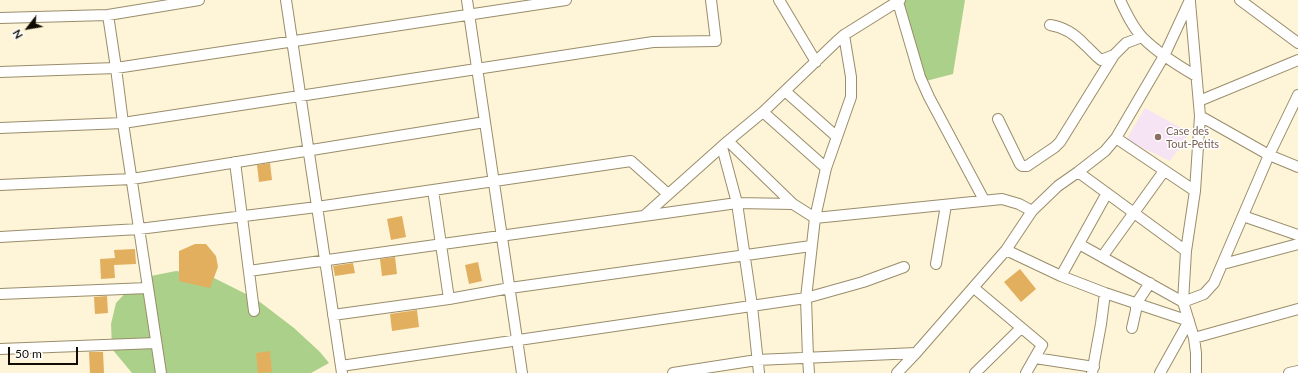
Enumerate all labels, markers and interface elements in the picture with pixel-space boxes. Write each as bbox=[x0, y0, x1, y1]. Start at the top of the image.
north arrow bbox=[8, 8, 48, 48]
text: N bbox=[10, 27, 25, 41]
place label: Case des Tout-Petits bbox=[1166, 124, 1219, 150]
marker: Case des Tout-Petits bbox=[1153, 132, 1163, 142]
scale bar bbox=[10, 339, 80, 365]
text: 50 m bbox=[15, 346, 42, 361]

